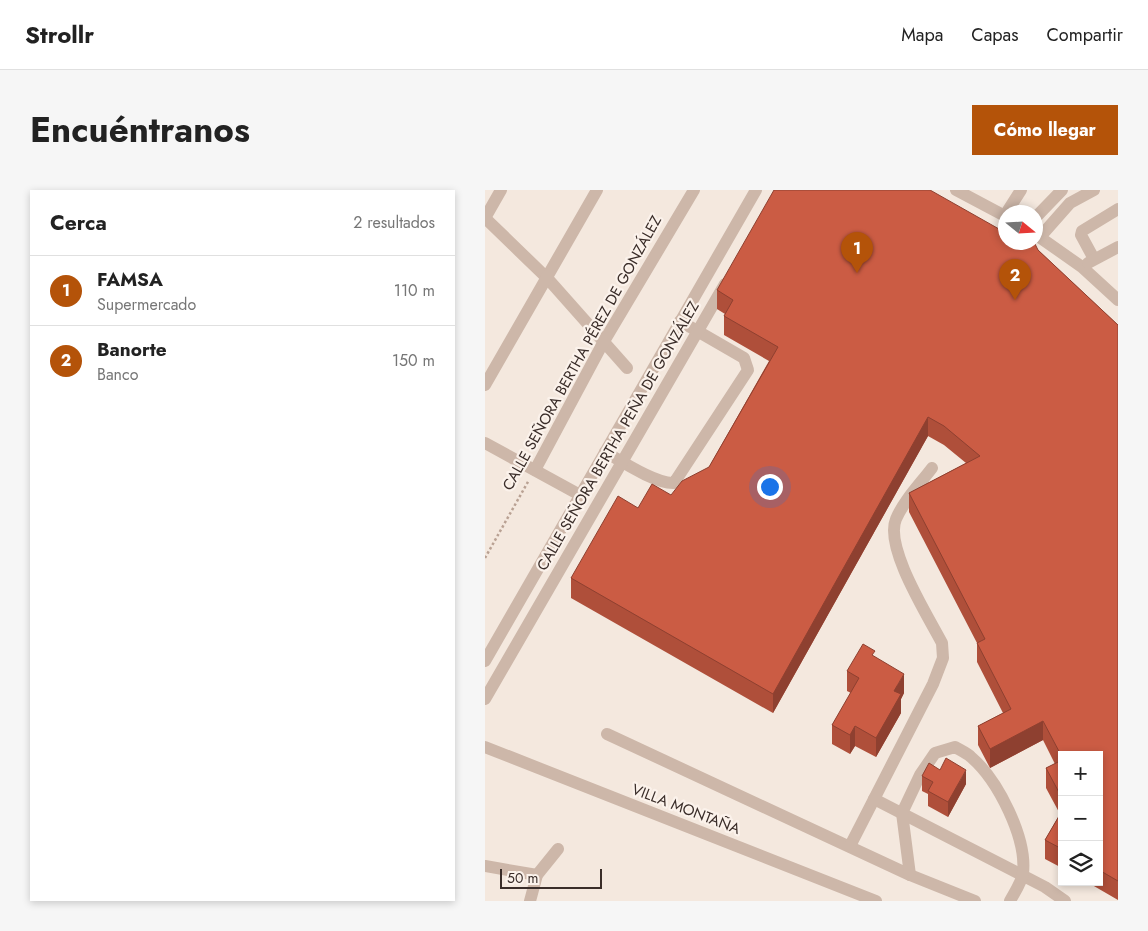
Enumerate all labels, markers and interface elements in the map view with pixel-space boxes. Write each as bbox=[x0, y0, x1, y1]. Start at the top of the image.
text: Strollr bbox=[25, 17, 94, 52]
text: Mapa bbox=[901, 22, 943, 48]
text: Capas bbox=[971, 22, 1019, 48]
text: Compartir bbox=[1047, 22, 1123, 48]
text: Encuéntranos bbox=[30, 105, 250, 155]
button: Cómo llegar bbox=[972, 105, 1118, 155]
north arrow bbox=[998, 205, 1043, 250]
text: Cerca bbox=[50, 208, 107, 238]
text: 2 resultados bbox=[353, 211, 435, 234]
street label: CALLE SEÑORA BERTHA PÉREZ DE GONZÁLEZ bbox=[497, 212, 667, 494]
pin: 1 bbox=[841, 232, 873, 273]
pin: 2 bbox=[999, 259, 1031, 300]
text: FAMSA bbox=[97, 266, 163, 293]
text: 1 bbox=[62, 279, 70, 302]
text: 110 m bbox=[394, 279, 435, 302]
text: Supermercado bbox=[97, 293, 196, 316]
street label: CALLE SEÑORA BERTHA PEÑA DE GONZÁLEZ bbox=[532, 297, 704, 575]
text: Banorte bbox=[97, 336, 167, 363]
text: 2 bbox=[61, 349, 71, 372]
text: 150 m bbox=[392, 349, 435, 372]
text: Banco bbox=[97, 363, 138, 386]
your location bbox=[757, 474, 783, 500]
map controls bbox=[1058, 751, 1103, 886]
button: + bbox=[1058, 751, 1103, 796]
street label: VILLA MONTAÑA bbox=[629, 778, 743, 840]
button: − bbox=[1058, 796, 1103, 841]
button: layers bbox=[1058, 841, 1103, 886]
scale bar bbox=[500, 866, 603, 889]
text: 50 m bbox=[507, 868, 538, 888]

